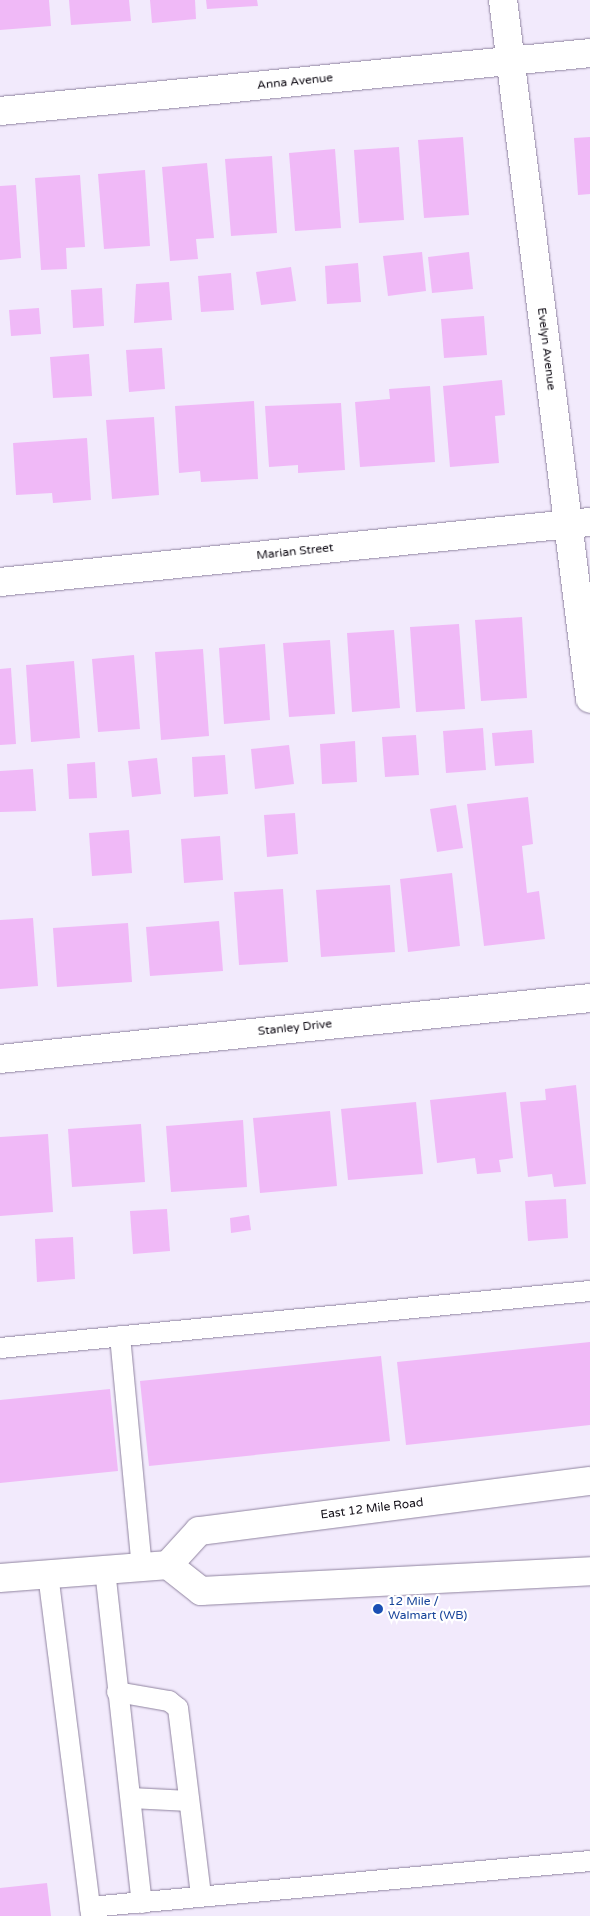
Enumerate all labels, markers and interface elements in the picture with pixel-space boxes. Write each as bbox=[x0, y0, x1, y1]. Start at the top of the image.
street label: Anna Avenue bbox=[256, 71, 334, 93]
street label: Evelyn Avenue bbox=[534, 307, 558, 391]
street label: Marian Street bbox=[256, 541, 334, 563]
street label: Stanley Drive bbox=[257, 1017, 333, 1039]
street label: East 12 Mile Road bbox=[320, 1496, 424, 1522]
place label: 12 Mile / Walmart (WB) bbox=[388, 1595, 467, 1623]
marker: 12 Mile / Walmart (WB) bbox=[372, 1603, 384, 1615]

